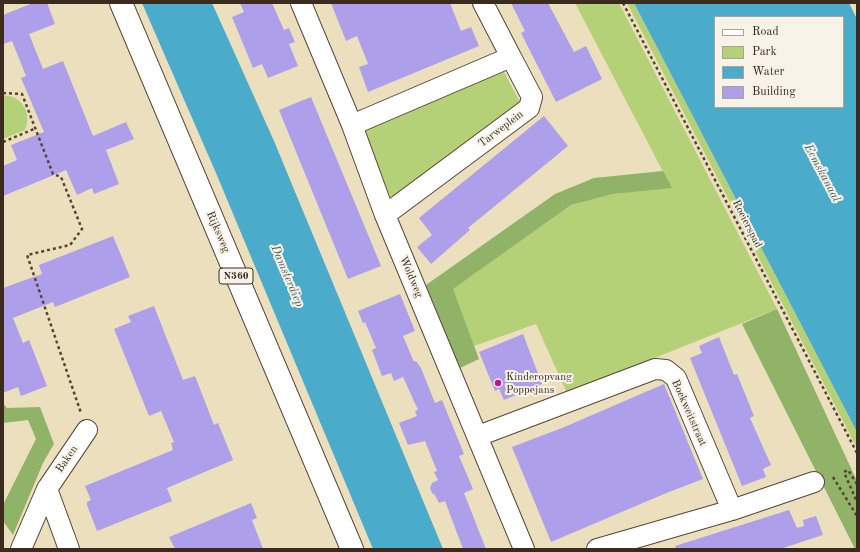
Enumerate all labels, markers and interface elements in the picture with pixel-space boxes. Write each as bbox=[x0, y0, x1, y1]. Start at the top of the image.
legend bbox=[714, 16, 844, 108]
text: Road bbox=[752, 26, 779, 38]
text: Park bbox=[752, 46, 777, 58]
text: Water bbox=[752, 66, 784, 78]
text: Building bbox=[752, 86, 796, 98]
street label: Tarweplein bbox=[476, 108, 526, 150]
water label: Eemskanaal bbox=[801, 142, 843, 204]
street label: Roeierspad bbox=[729, 198, 765, 250]
street label: Rijksweg bbox=[203, 209, 233, 255]
water label: Damsterdiep bbox=[268, 243, 306, 309]
street label: Woldweg bbox=[396, 254, 426, 300]
road number: N360 bbox=[219, 268, 253, 284]
place label: Kinderopvang Poppejans bbox=[506, 370, 572, 396]
marker: Kinderopvang Poppejans bbox=[493, 378, 503, 388]
street label: Boekweitstraat bbox=[668, 378, 710, 448]
street label: Baken bbox=[53, 443, 81, 475]

